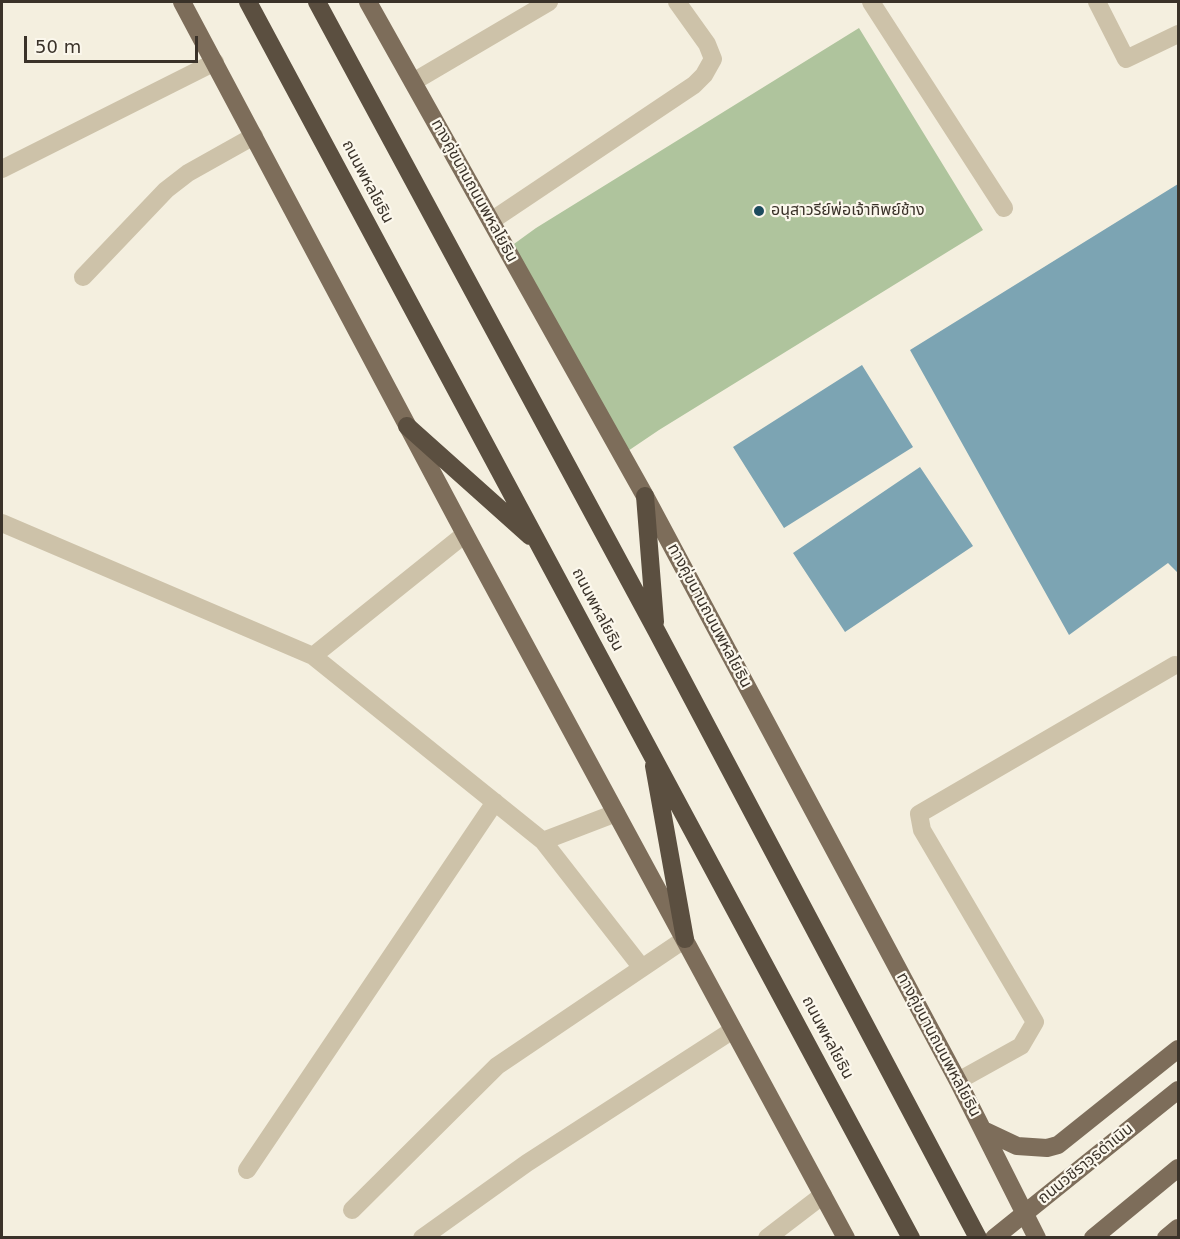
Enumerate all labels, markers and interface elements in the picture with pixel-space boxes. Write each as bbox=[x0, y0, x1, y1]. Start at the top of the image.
scale bar bbox=[27, 24, 201, 62]
text: 50 m bbox=[35, 36, 81, 57]
street label: ทางคู่ขนานถนนพหลโยธิน bbox=[427, 116, 521, 266]
street label: ถนนพหลโยธิน bbox=[337, 137, 397, 227]
place label: อนุสาวรีย์พ่อเจ้าทิพย์ช้าง bbox=[771, 201, 925, 221]
marker: อนุสาวรีย์พ่อเจ้าทิพย์ช้าง bbox=[752, 204, 766, 218]
street label: ทางคู่ขนานถนนพหลโยธิน bbox=[663, 540, 755, 692]
street label: ถนนพหลโยธิน bbox=[567, 565, 627, 655]
street label: ทางคู่ขนานถนนพหลโยธิน bbox=[892, 969, 984, 1121]
street label: ถนนพหลโยธิน bbox=[797, 993, 857, 1083]
street label: ถนนวชิราวุธดำเนิน bbox=[1034, 1120, 1138, 1208]

